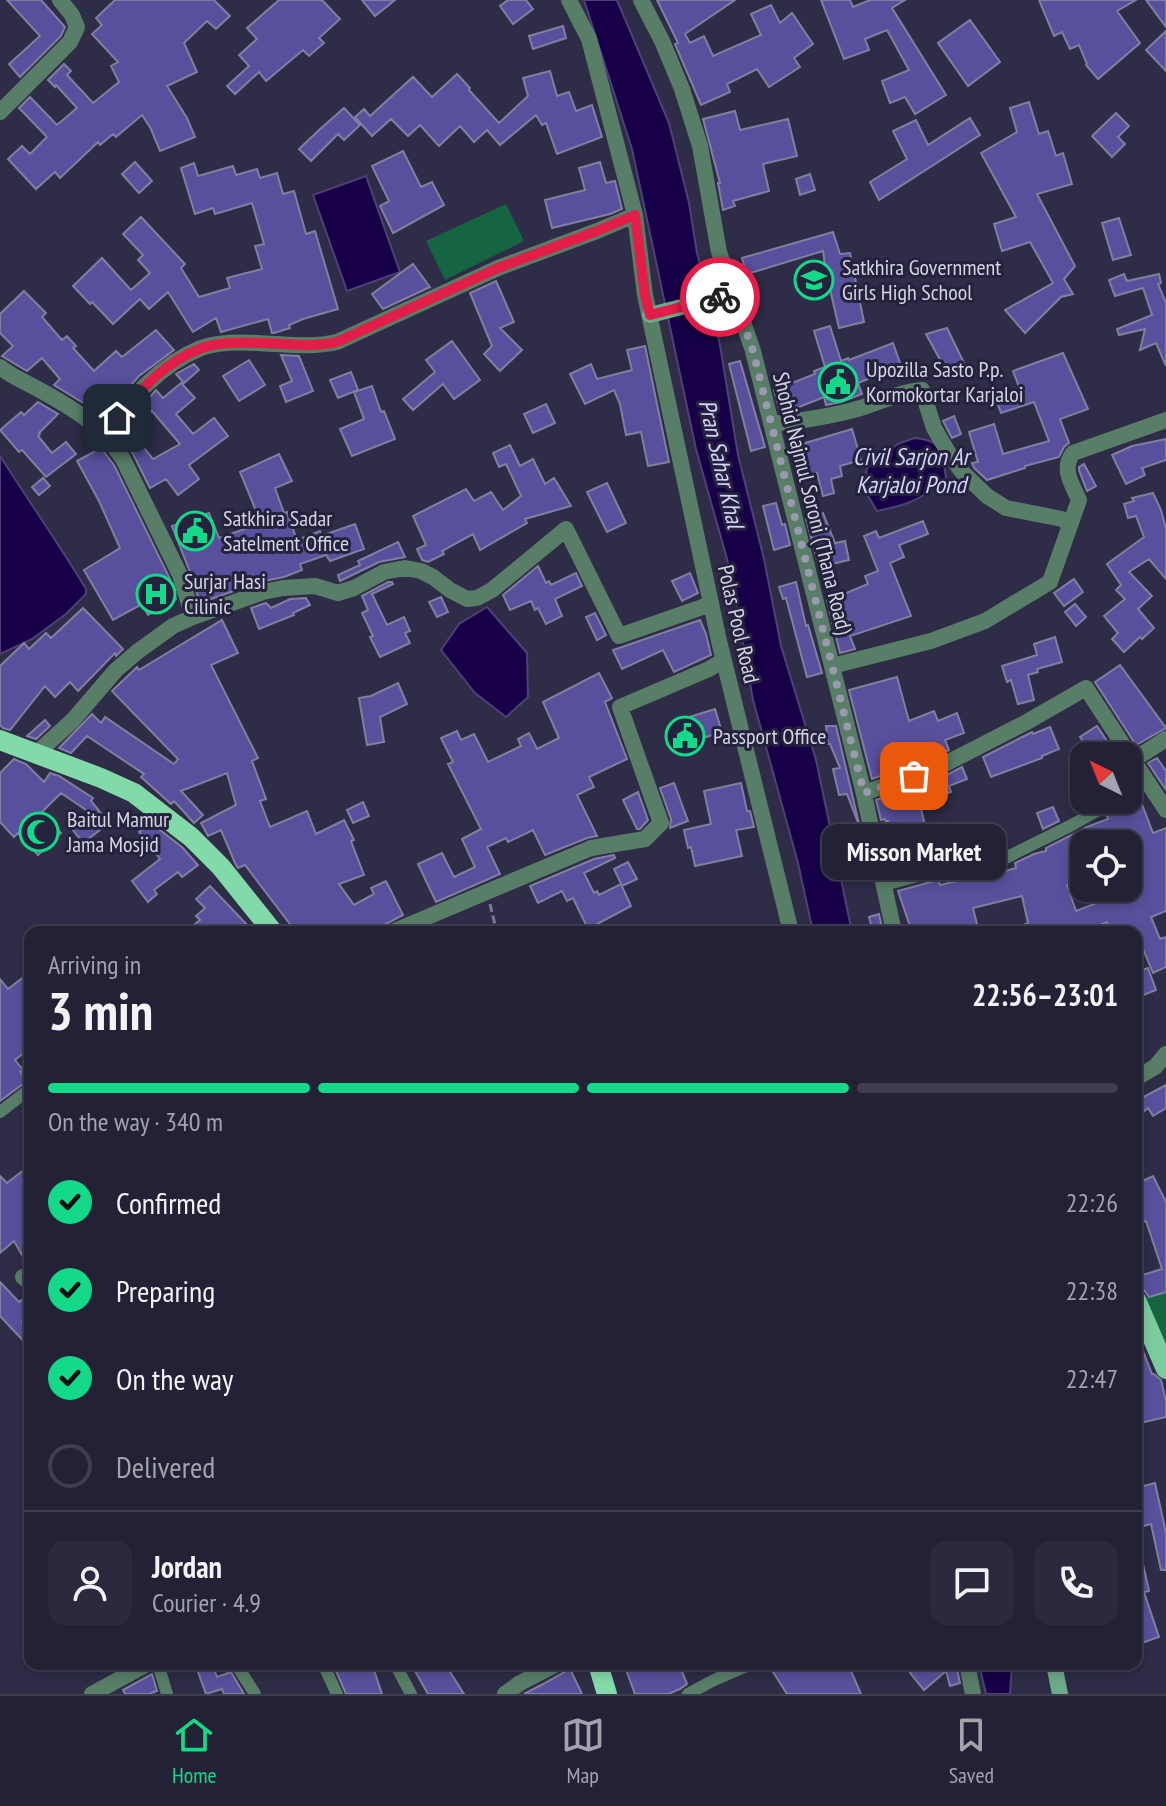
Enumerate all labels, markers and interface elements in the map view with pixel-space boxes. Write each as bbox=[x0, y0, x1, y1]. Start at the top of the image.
place label: Satkhira Government Girls High School bbox=[842, 253, 1001, 306]
courier bbox=[680, 257, 760, 337]
school or university icon: Satkhira Government Girls High School bbox=[793, 259, 835, 301]
icon: bike bbox=[698, 275, 742, 319]
place label: Upozilla Sasto P.p. Kormokortar Karjaloi bbox=[866, 355, 1023, 408]
public building icon: Upozilla Sasto P.p. Kormokortar Karjaloi bbox=[817, 361, 859, 403]
street label: Shohid Najmul Soroni (Thana Road) bbox=[767, 369, 859, 638]
pin bbox=[83, 384, 151, 452]
icon: home bbox=[95, 396, 139, 440]
water label: Pran Sahar Khal bbox=[692, 396, 752, 534]
water label: Civil Sarjon Ar Karjaloi Pond bbox=[853, 441, 973, 500]
place label: Satkhira Sadar Satelment Office bbox=[223, 504, 349, 557]
public building icon: Satkhira Sadar Satelment Office bbox=[174, 510, 216, 552]
street label: Polas Pool Road bbox=[712, 562, 766, 686]
place label: Surjar Hasi Cilinic bbox=[184, 567, 266, 620]
hospital icon: Surjar Hasi Cilinic bbox=[135, 573, 177, 615]
public building icon: Passport Office bbox=[664, 715, 706, 757]
place label: Passport Office bbox=[713, 722, 826, 750]
pin bbox=[880, 742, 948, 810]
north arrow bbox=[1070, 742, 1142, 814]
map controls bbox=[1070, 742, 1142, 902]
icon: bag bbox=[892, 754, 936, 798]
place label: Baitul Mamur Jama Mosjid bbox=[66, 805, 169, 858]
mosque icon: Baitul Mamur Jama Mosjid bbox=[18, 811, 60, 853]
callout: Misson Market bbox=[822, 824, 1006, 880]
button: locate bbox=[1070, 830, 1142, 902]
text: Misson Market bbox=[847, 835, 981, 868]
text: Arriving in bbox=[48, 948, 141, 981]
text: 22:56–23:01 bbox=[972, 975, 1118, 1014]
text: 3 min bbox=[48, 977, 153, 1044]
text: On the way · 340 m bbox=[48, 1105, 223, 1138]
icon: check bbox=[48, 1180, 92, 1224]
text: Confirmed bbox=[116, 1183, 221, 1222]
text: 22:26 bbox=[1066, 1186, 1118, 1219]
icon: check bbox=[48, 1268, 92, 1312]
text: Preparing bbox=[116, 1271, 215, 1310]
text: 22:38 bbox=[1066, 1274, 1118, 1307]
icon: check bbox=[48, 1356, 92, 1400]
text: On the way bbox=[116, 1359, 233, 1398]
text: 22:47 bbox=[1066, 1362, 1118, 1395]
text: Delivered bbox=[116, 1447, 215, 1486]
button: person bbox=[48, 1541, 132, 1625]
button: chat bbox=[930, 1541, 1014, 1625]
button: phone bbox=[1034, 1541, 1118, 1625]
text: Jordan bbox=[152, 1547, 222, 1586]
text: Courier · 4.9 bbox=[152, 1586, 261, 1619]
tab: Home bbox=[172, 1713, 217, 1789]
tab: Map bbox=[561, 1713, 605, 1789]
tab: Saved bbox=[949, 1713, 994, 1789]

